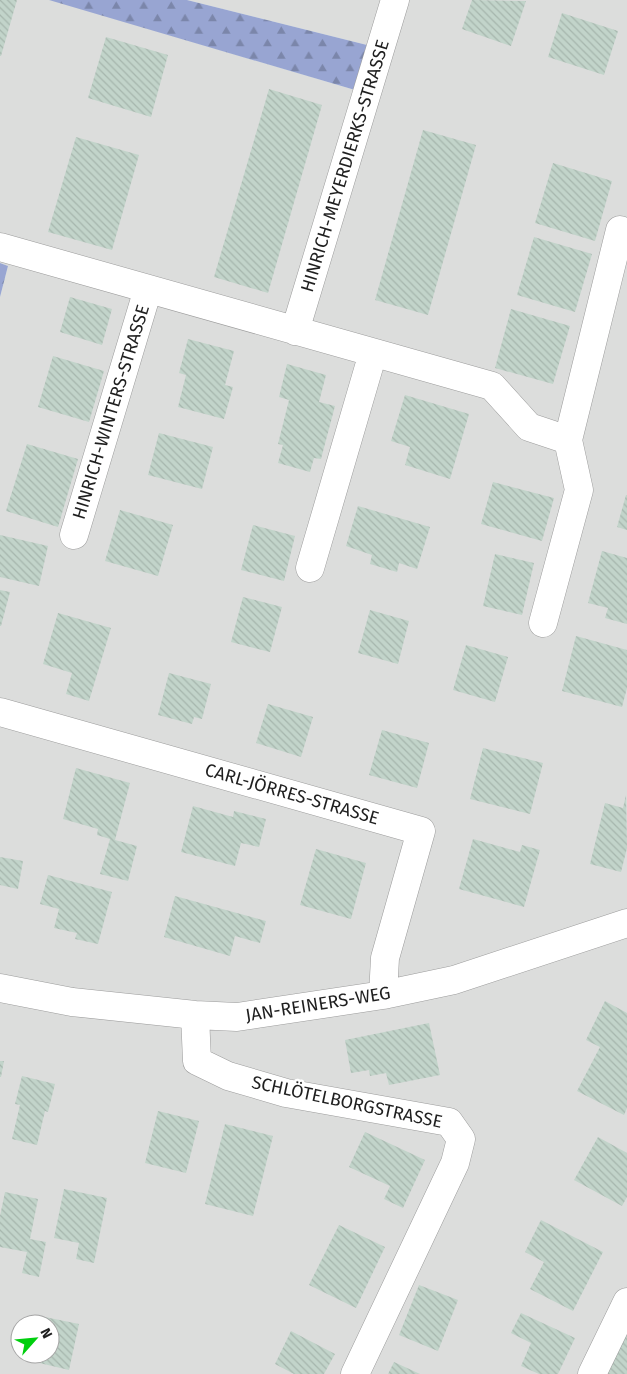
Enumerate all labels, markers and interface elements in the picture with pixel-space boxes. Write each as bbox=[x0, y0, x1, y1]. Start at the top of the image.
street label: HINRICH-MEYERDIERKS-STRASSE bbox=[296, 37, 394, 295]
street label: HINRICH-WINTERS-STRASSE bbox=[68, 302, 154, 522]
street label: CARL-JÖRRES-STRASSE bbox=[202, 759, 382, 829]
street label: JAN-REINERS-WEG bbox=[244, 982, 392, 1026]
street label: SCHLÖTELBORGSTRASSE bbox=[250, 1071, 444, 1133]
north arrow bbox=[10, 1314, 60, 1364]
text: N bbox=[36, 1325, 56, 1341]

